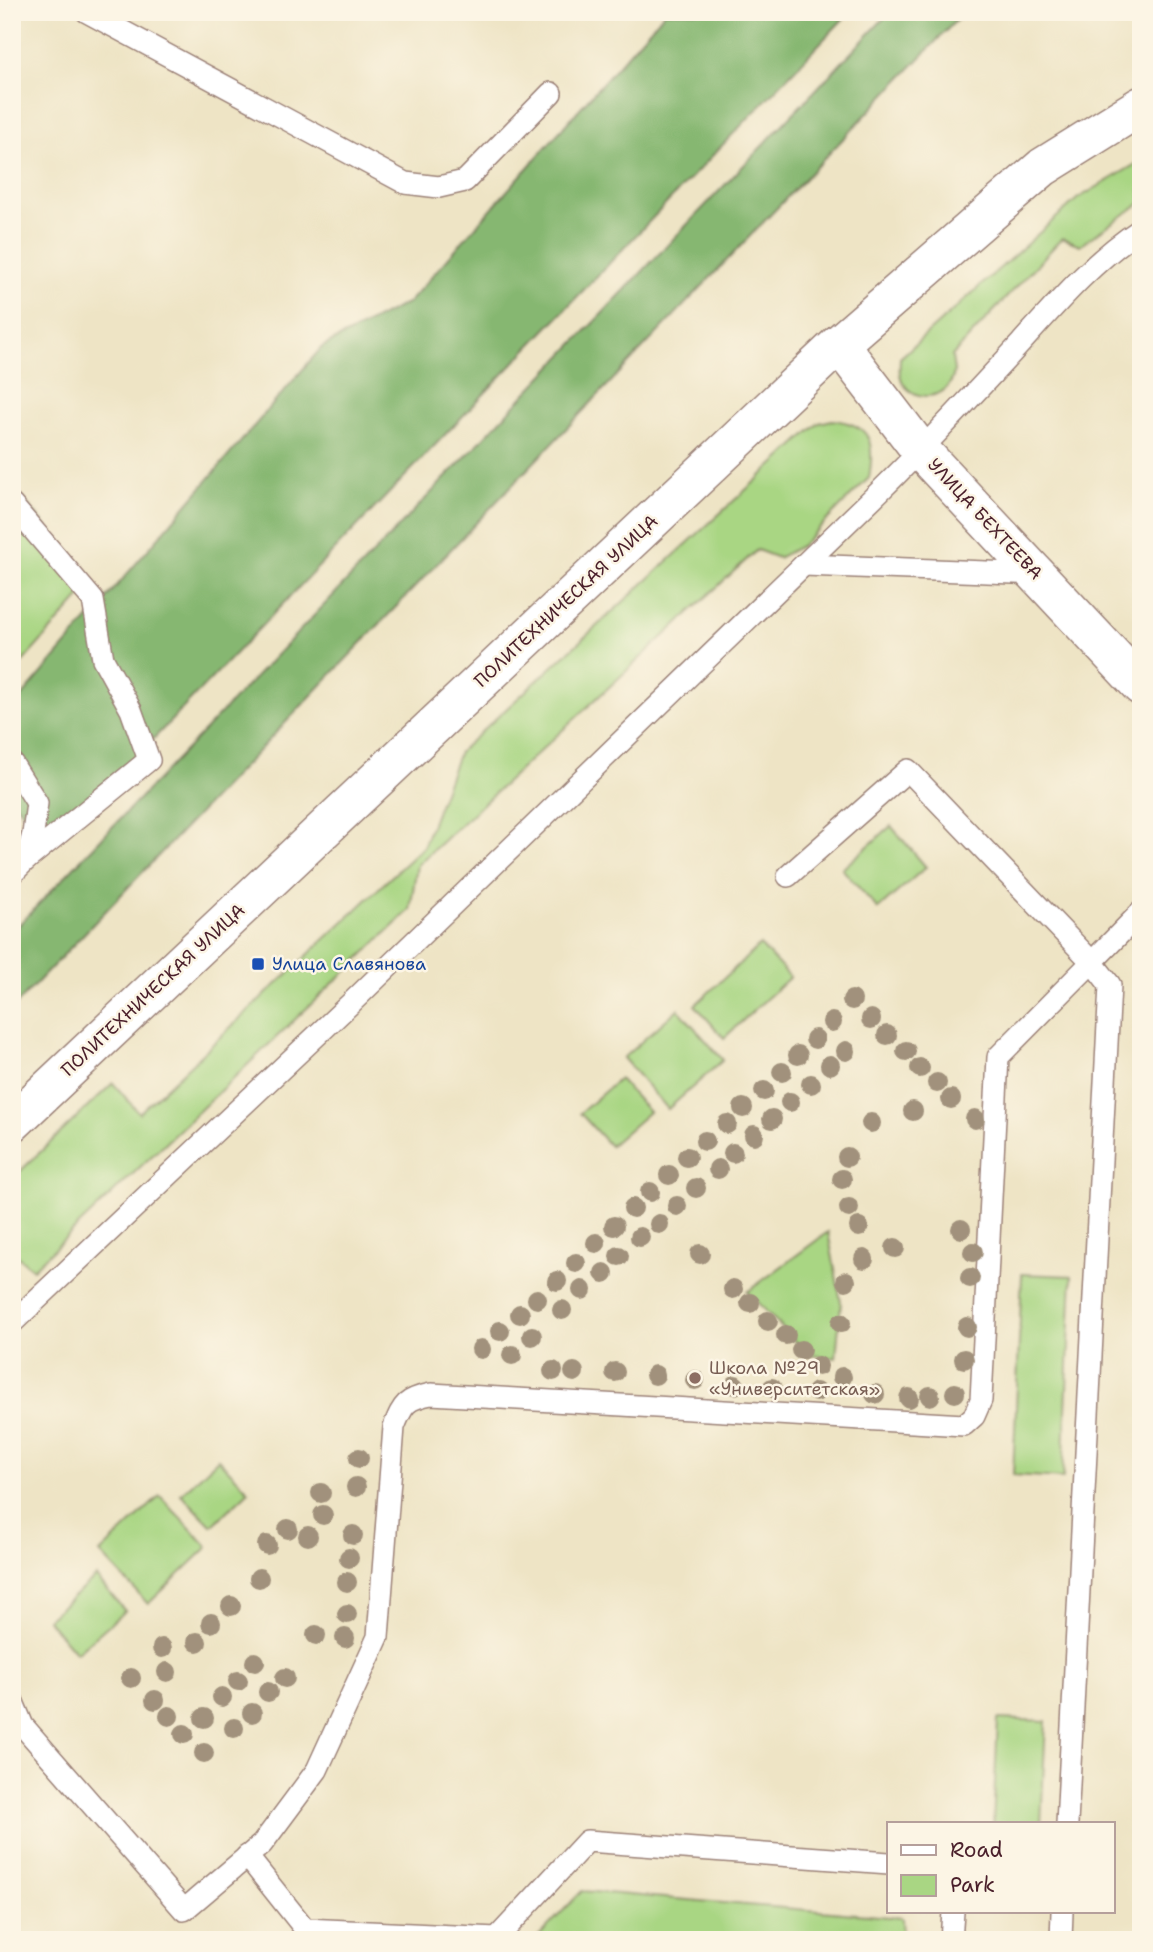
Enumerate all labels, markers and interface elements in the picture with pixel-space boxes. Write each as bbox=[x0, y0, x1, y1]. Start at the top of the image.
street label: УЛИЦА БЕХТЕЕВА bbox=[922, 453, 1048, 585]
street label: ПОЛИТЕХНИЧЕСКАЯ УЛИЦА bbox=[469, 509, 663, 693]
street label: ПОЛИТЕХНИЧЕСКАЯ УЛИЦА bbox=[56, 898, 250, 1082]
place label: Улица Славянова bbox=[272, 952, 426, 976]
marker: Улица Славянова bbox=[250, 956, 266, 972]
place label: Школа №29 «Университетская» bbox=[709, 1356, 880, 1401]
marker: Школа №29 «Университетская» bbox=[687, 1370, 703, 1386]
legend bbox=[887, 1822, 1114, 1913]
text: Road bbox=[950, 1836, 1003, 1864]
text: Park bbox=[950, 1871, 995, 1899]

